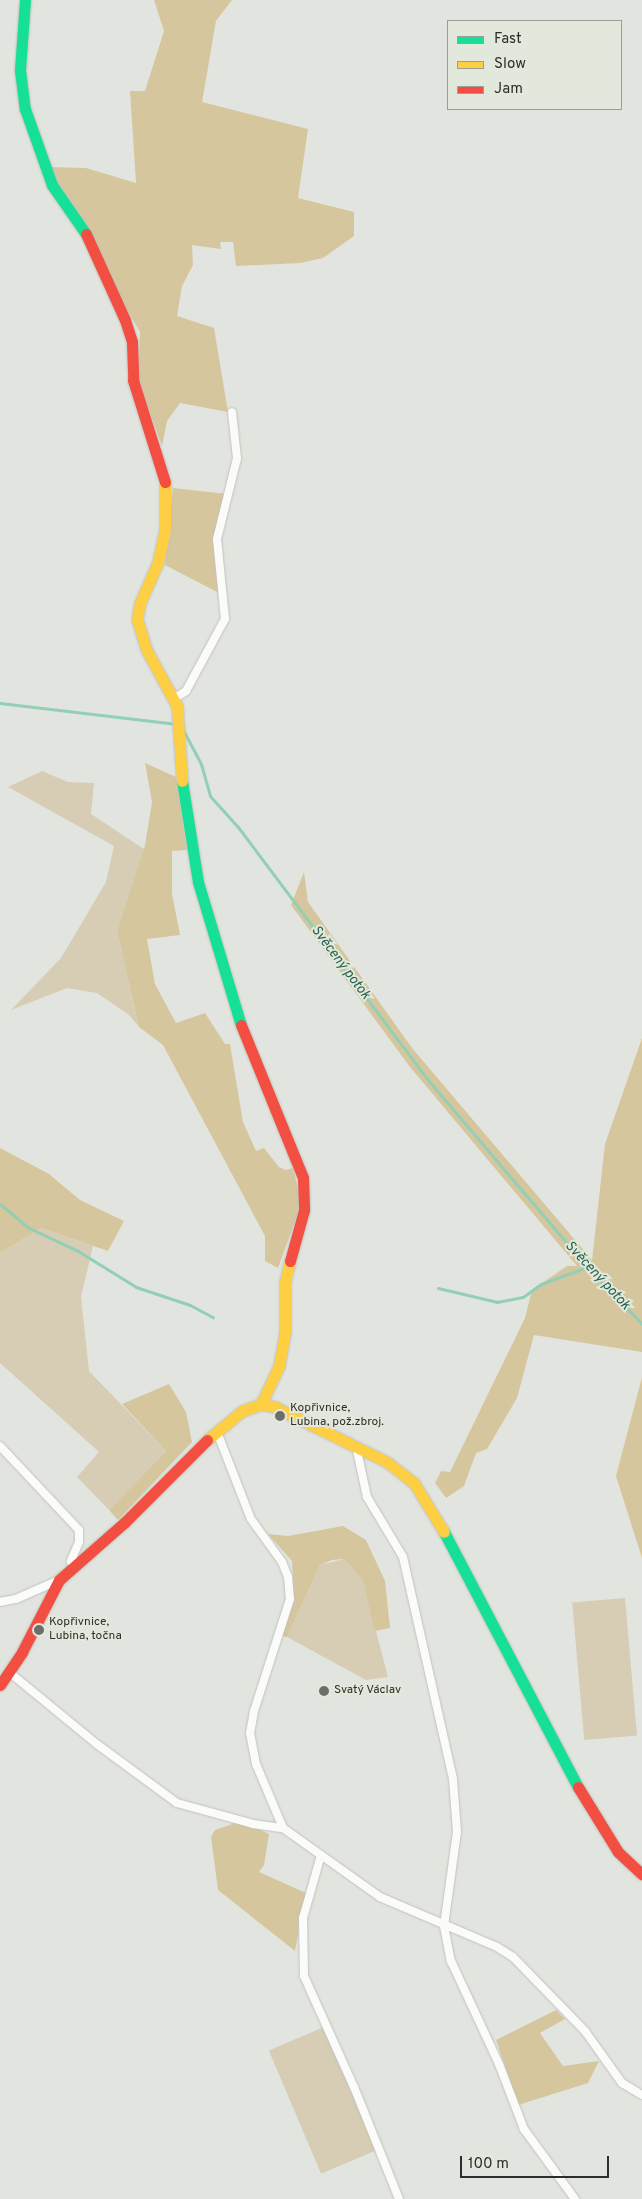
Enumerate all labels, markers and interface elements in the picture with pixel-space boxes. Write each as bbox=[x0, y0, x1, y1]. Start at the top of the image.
legend bbox=[447, 20, 622, 110]
text: Fast bbox=[494, 30, 522, 49]
text: Slow bbox=[494, 55, 526, 74]
text: Jam bbox=[494, 80, 523, 99]
water label: Svěcený potok bbox=[307, 923, 373, 1003]
water label: Svěcený potok bbox=[561, 1238, 633, 1314]
place label: Kopřivnice, Lubina, pož.zbroj. bbox=[290, 1402, 384, 1430]
marker: Kopřivnice, Lubina, pož.zbroj. bbox=[274, 1410, 286, 1422]
place label: Kopřivnice, Lubina, točna bbox=[49, 1616, 122, 1644]
marker: Kopřivnice, Lubina, točna bbox=[33, 1624, 45, 1636]
place label: Svatý Václav bbox=[334, 1684, 402, 1698]
marker: Svatý Václav bbox=[318, 1685, 330, 1697]
scale bar bbox=[462, 2146, 611, 2178]
text: 100 m bbox=[468, 2155, 509, 2174]

